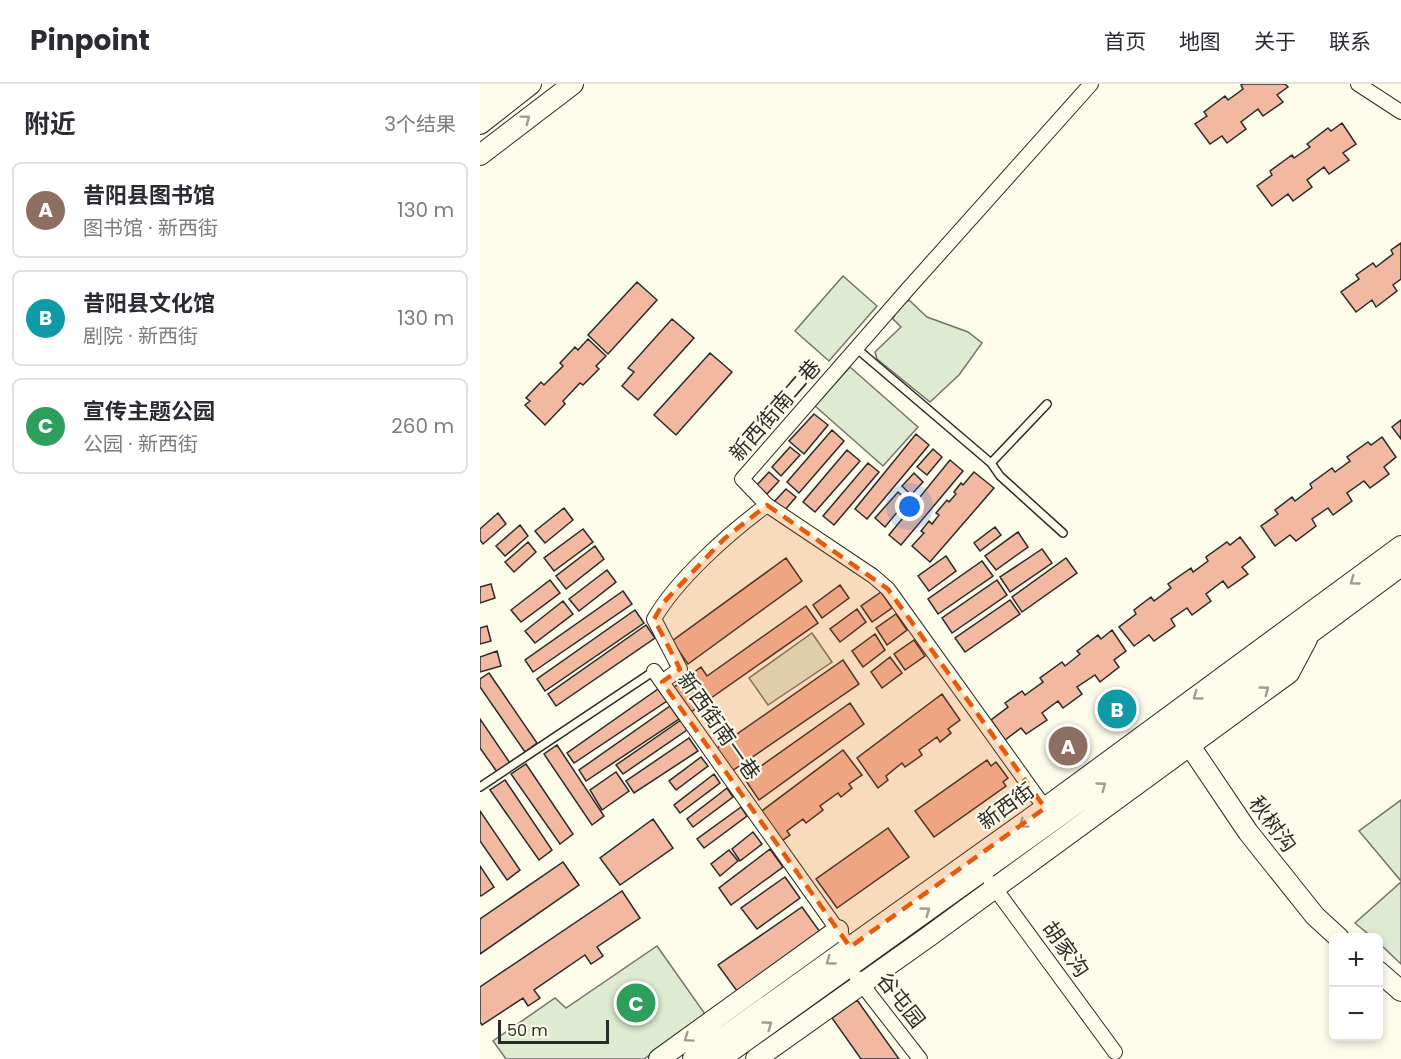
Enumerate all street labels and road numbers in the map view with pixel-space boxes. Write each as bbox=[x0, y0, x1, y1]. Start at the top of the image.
street label: 新西街南二巷 bbox=[723, 353, 827, 467]
street label: 新西街南一巷 bbox=[671, 666, 767, 786]
street label: 新西街 bbox=[972, 776, 1040, 836]
street label: 秋树沟 bbox=[1242, 790, 1304, 858]
street label: 胡家沟 bbox=[1036, 915, 1096, 983]
street label: 谷屯园 bbox=[870, 966, 932, 1034]

